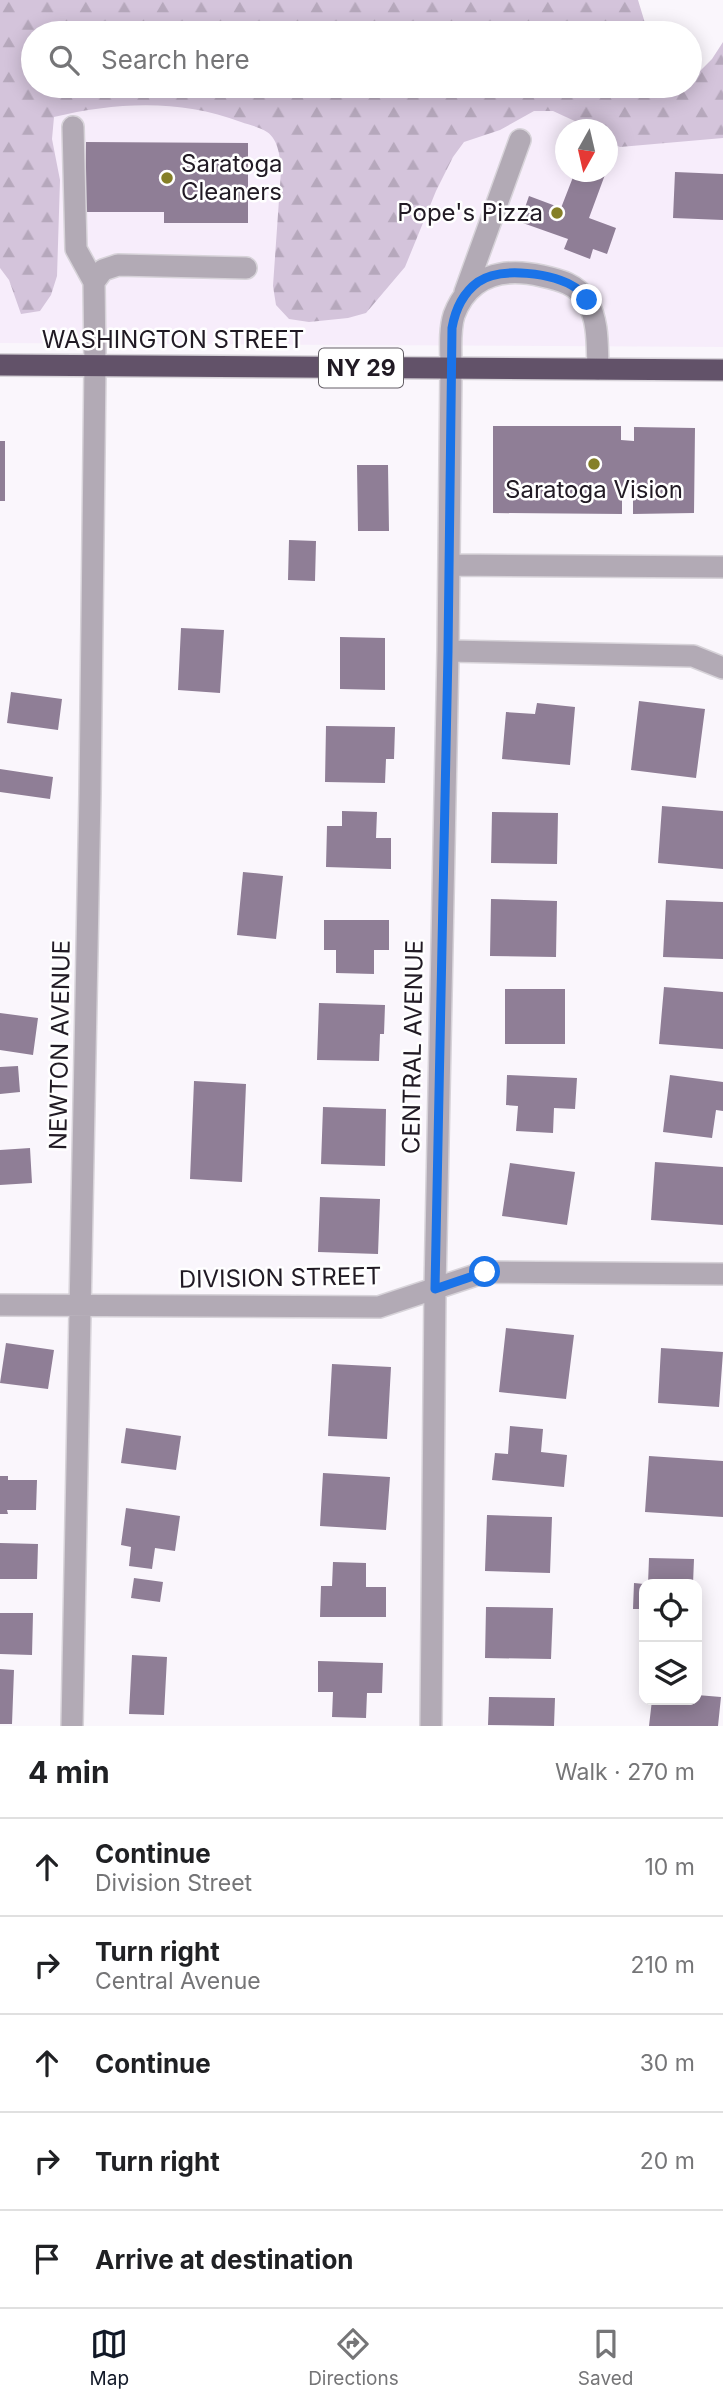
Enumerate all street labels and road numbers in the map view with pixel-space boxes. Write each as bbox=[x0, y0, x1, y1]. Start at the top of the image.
street label: WASHINGTON STREET bbox=[42, 325, 304, 354]
road number: NY 29 bbox=[319, 348, 403, 388]
street label: NEWTON AVENUE bbox=[43, 940, 76, 1150]
street label: CENTRAL AVENUE bbox=[396, 940, 429, 1154]
street label: DIVISION STREET bbox=[179, 1261, 381, 1294]

